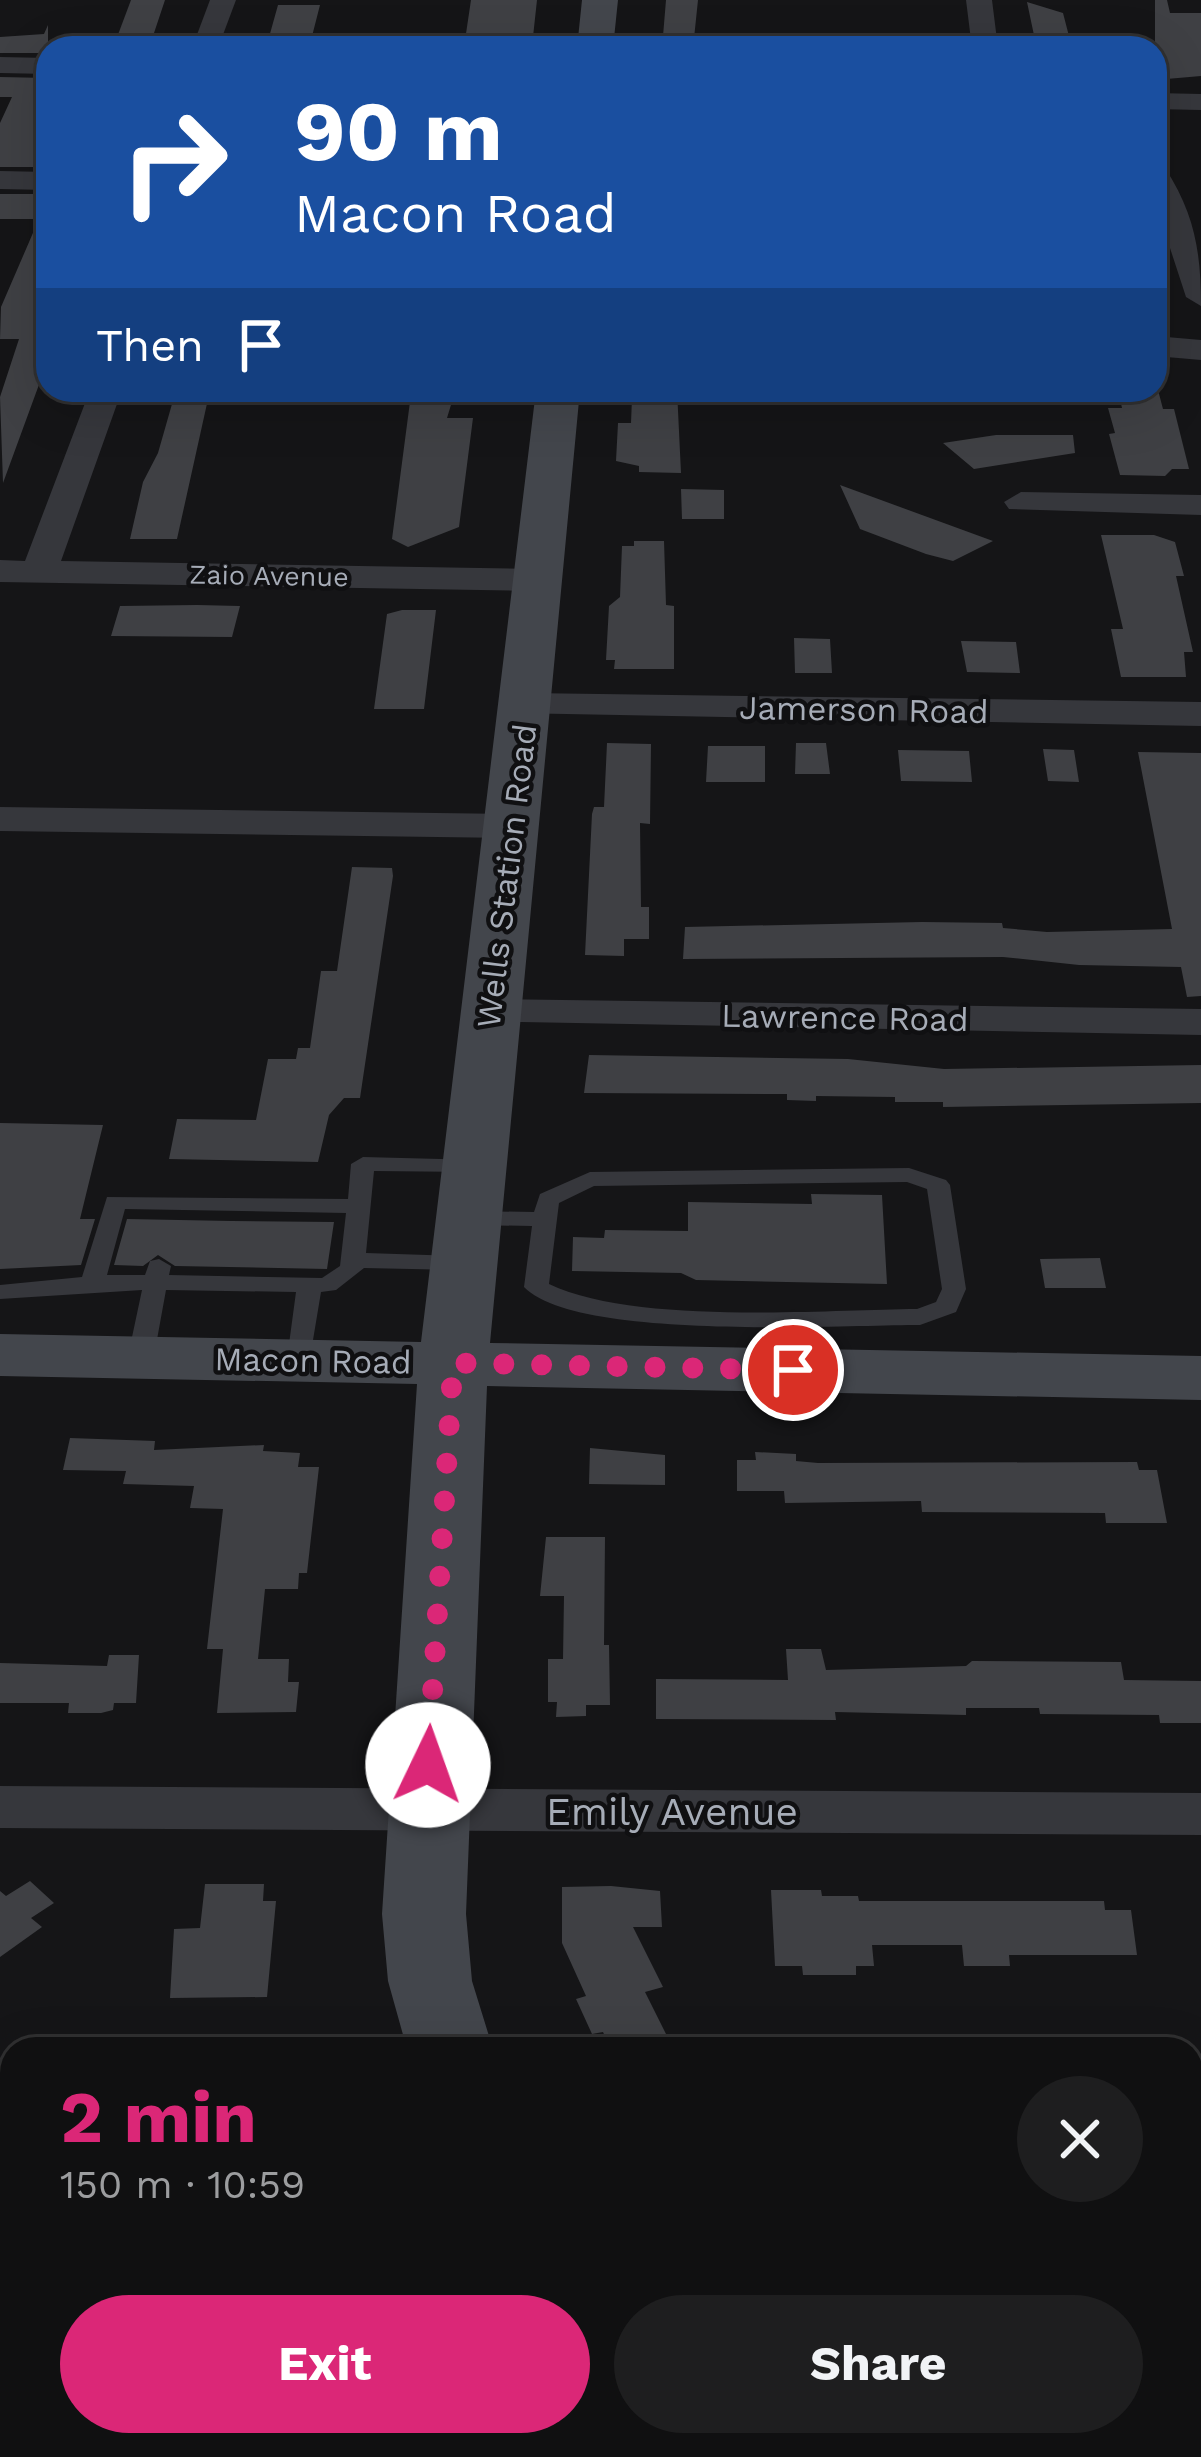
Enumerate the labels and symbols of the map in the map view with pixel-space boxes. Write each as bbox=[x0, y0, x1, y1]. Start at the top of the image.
street label: Zaio Avenue bbox=[189, 559, 349, 593]
street label: Jamerson Road bbox=[739, 688, 989, 731]
street label: Wells Station Road bbox=[468, 722, 545, 1030]
street label: Lawrence Road bbox=[721, 996, 969, 1039]
pin bbox=[742, 1319, 844, 1421]
street label: Macon Road bbox=[214, 1339, 412, 1382]
position arrow bbox=[365, 1702, 491, 1828]
street label: Emily Avenue bbox=[546, 1789, 798, 1834]

